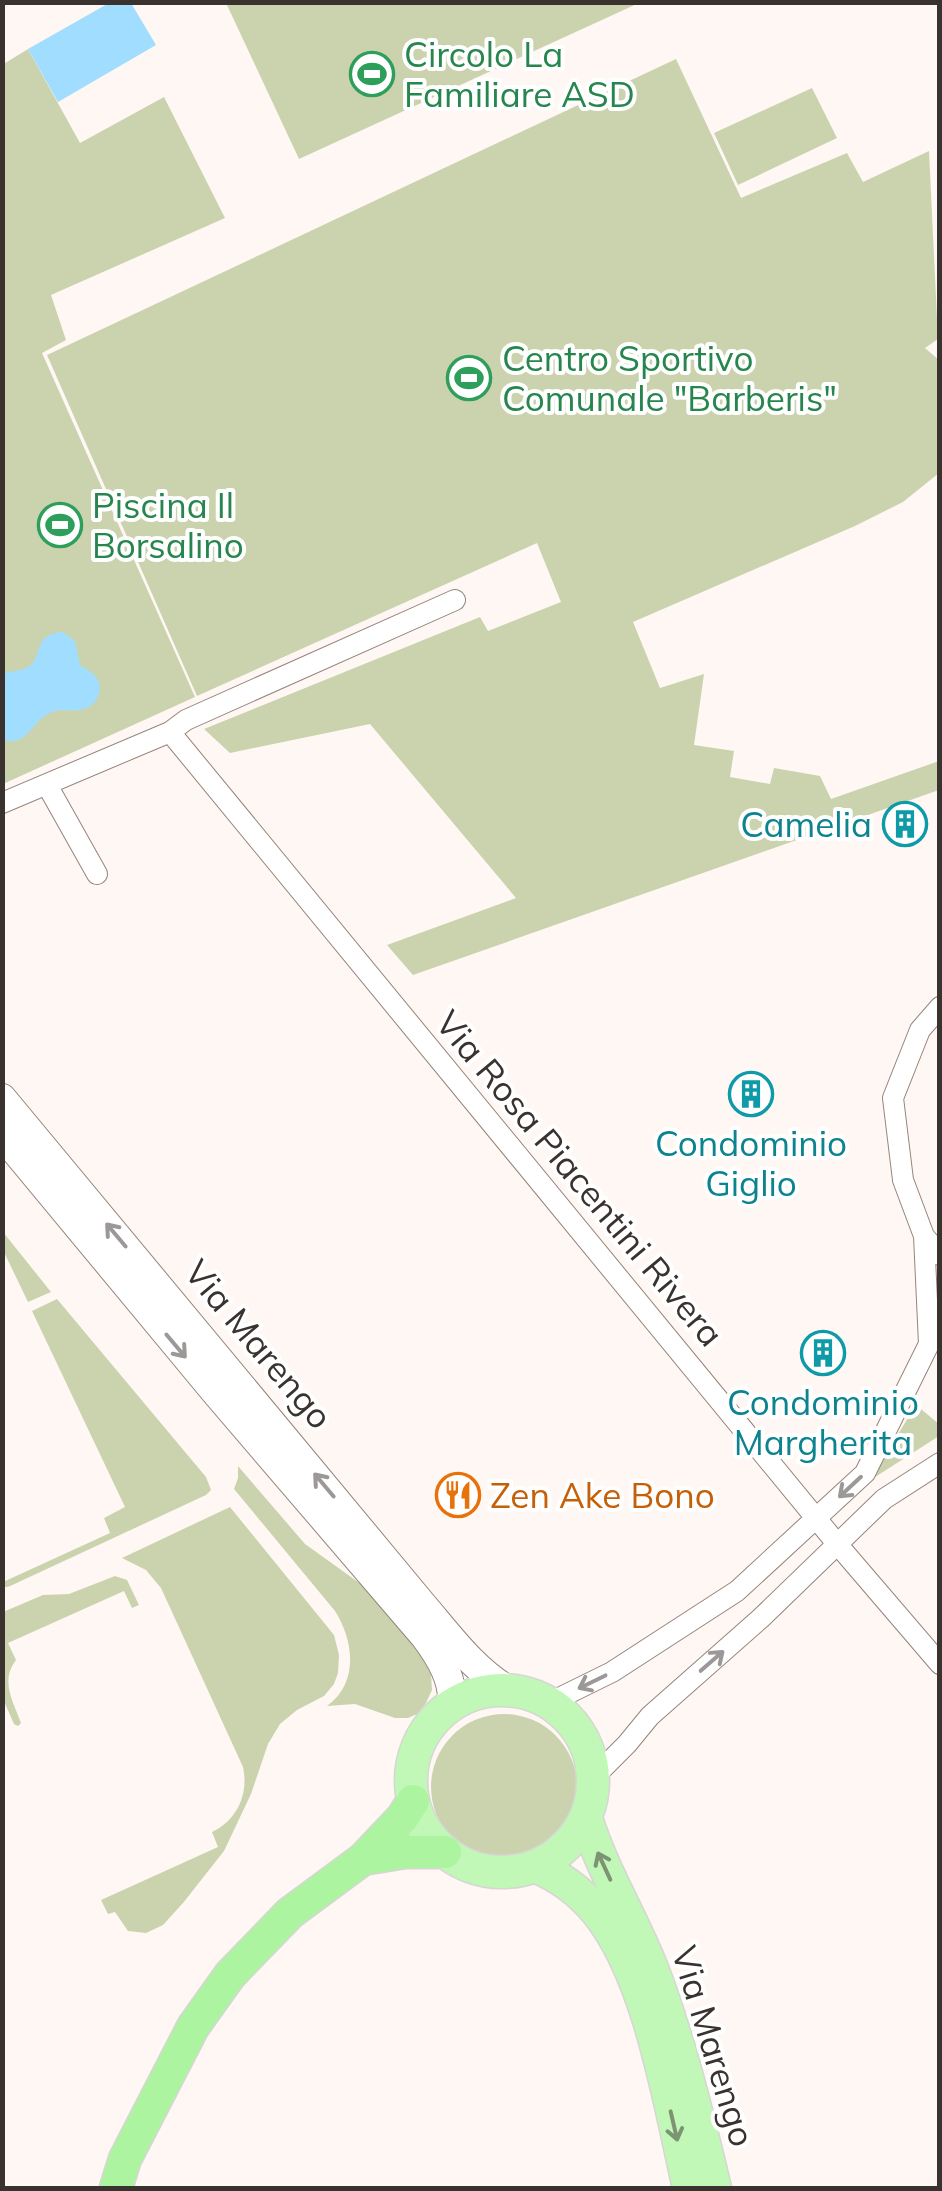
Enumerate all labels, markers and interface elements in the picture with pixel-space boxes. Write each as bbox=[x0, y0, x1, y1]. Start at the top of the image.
place label: Circolo La Familiare ASD bbox=[404, 32, 635, 116]
sports icon: Circolo La Familiare ASD bbox=[349, 51, 395, 97]
place label: Centro Sportivo Comunale "Barberis" bbox=[502, 336, 837, 420]
sports icon: Centro Sportivo Comunale "Barberis" bbox=[446, 355, 492, 401]
place label: Piscina Il Borsalino bbox=[92, 483, 244, 567]
sports icon: Piscina Il Borsalino bbox=[37, 502, 83, 548]
building icon: Camelia bbox=[882, 801, 928, 847]
place label: Camelia bbox=[740, 802, 872, 846]
street label: Via Rosa Piacentini Rivera bbox=[427, 1001, 733, 1355]
building icon: Condominio Giglio bbox=[728, 1071, 774, 1117]
place label: Condominio Giglio bbox=[655, 1121, 847, 1205]
one-way arrow bbox=[105, 1223, 127, 1249]
street label: Via Marengo bbox=[176, 1251, 342, 1437]
building icon: Condominio Margherita bbox=[800, 1330, 846, 1376]
one-way arrow bbox=[164, 1332, 186, 1358]
place label: Condominio Margherita bbox=[727, 1380, 919, 1464]
restaurant icon: Zen Ake Bono bbox=[435, 1472, 481, 1518]
one-way arrow bbox=[313, 1473, 335, 1499]
place label: Zen Ake Bono bbox=[490, 1473, 715, 1517]
one-way arrow bbox=[838, 1475, 863, 1498]
one-way arrow bbox=[699, 1651, 725, 1673]
one-way arrow bbox=[577, 1673, 607, 1692]
one-way arrow bbox=[594, 1851, 612, 1882]
street label: Via Marengo bbox=[663, 1941, 765, 2151]
one-way arrow bbox=[666, 2109, 684, 2141]

